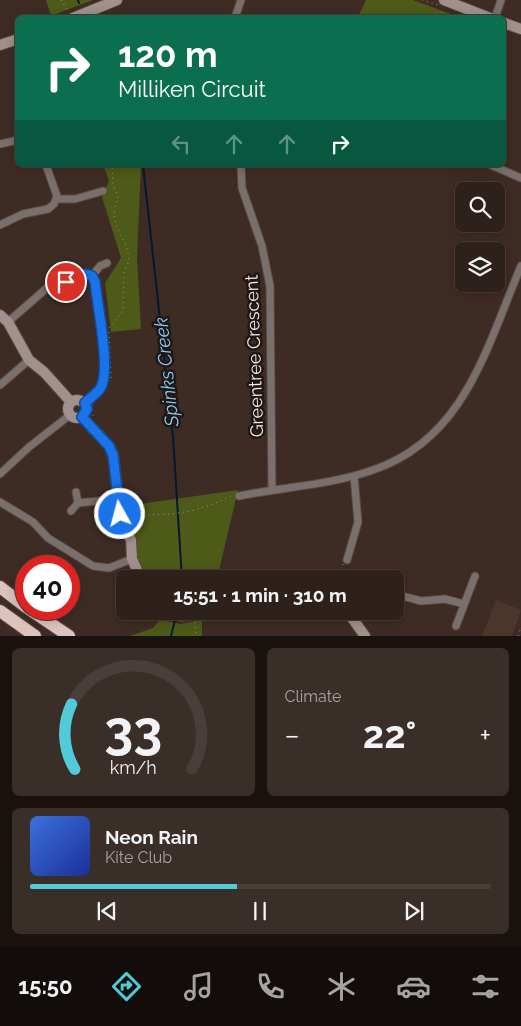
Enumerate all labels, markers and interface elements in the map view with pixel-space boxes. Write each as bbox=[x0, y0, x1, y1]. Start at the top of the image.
text: 120 m bbox=[118, 34, 218, 75]
icon: right bbox=[35, 35, 100, 100]
text: Milliken Circuit bbox=[118, 76, 266, 102]
icon: left bbox=[167, 130, 195, 158]
icon: ahead bbox=[220, 130, 248, 158]
icon: ahead bbox=[273, 130, 301, 158]
icon: right bbox=[326, 130, 354, 158]
map controls bbox=[455, 182, 505, 292]
button: search bbox=[455, 182, 505, 232]
button: layers bbox=[455, 242, 505, 292]
pin bbox=[45, 261, 87, 303]
icon: arrive bbox=[52, 268, 80, 296]
street label: Greentree Crescent bbox=[241, 274, 267, 438]
water label: Spinks Creek bbox=[149, 316, 183, 429]
position arrow bbox=[93, 487, 145, 539]
speed limit sign: 40 bbox=[15, 555, 80, 620]
text: 15:51 · 1 min · 310 m bbox=[173, 584, 347, 606]
text: Climate bbox=[285, 687, 341, 706]
text: 33 bbox=[104, 699, 162, 760]
text: 22° bbox=[363, 712, 416, 757]
text: − bbox=[285, 719, 300, 752]
text: + bbox=[479, 719, 491, 752]
text: km/h bbox=[110, 757, 157, 778]
text: Neon Rain bbox=[105, 826, 198, 848]
text: Kite Club bbox=[105, 848, 172, 867]
icon: previous bbox=[93, 897, 121, 925]
icon: pause bbox=[246, 897, 274, 925]
icon: next bbox=[400, 897, 428, 925]
icon: directions bbox=[109, 969, 144, 1004]
icon: music bbox=[181, 969, 216, 1004]
icon: phone bbox=[253, 969, 288, 1004]
icon: climate bbox=[324, 969, 359, 1004]
icon: car bbox=[396, 969, 431, 1004]
icon: filters bbox=[468, 969, 503, 1004]
text: 15:50 bbox=[18, 973, 73, 999]

